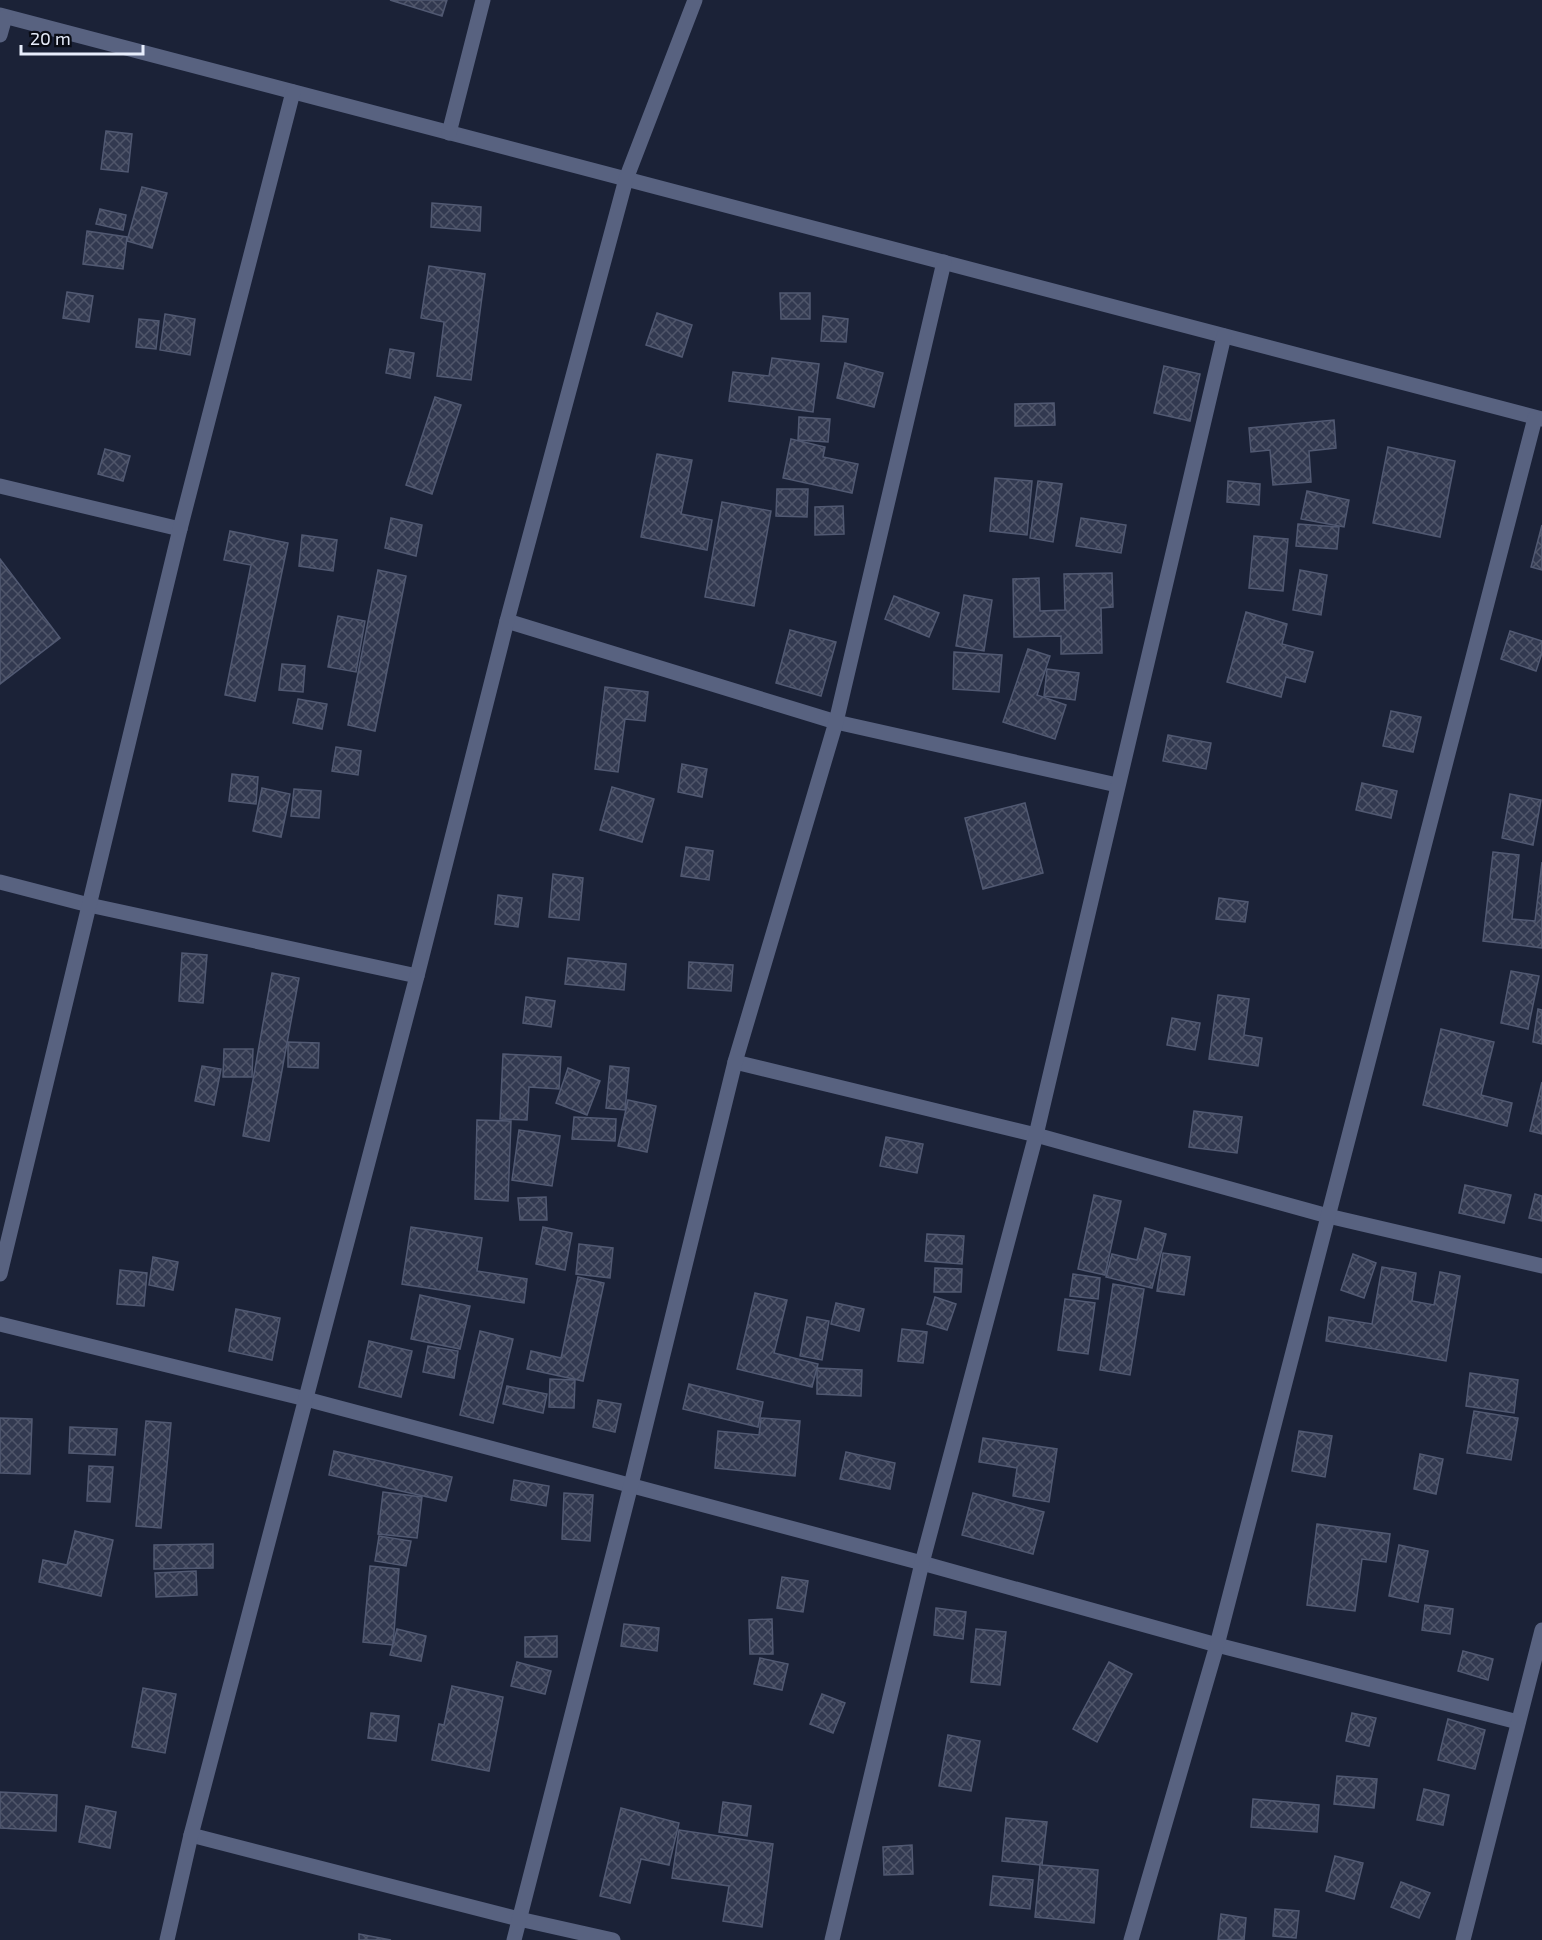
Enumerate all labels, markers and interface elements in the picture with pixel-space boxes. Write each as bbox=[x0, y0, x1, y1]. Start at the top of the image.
scale bar bbox=[21, 18, 142, 56]
text: 20 m bbox=[30, 27, 71, 49]

